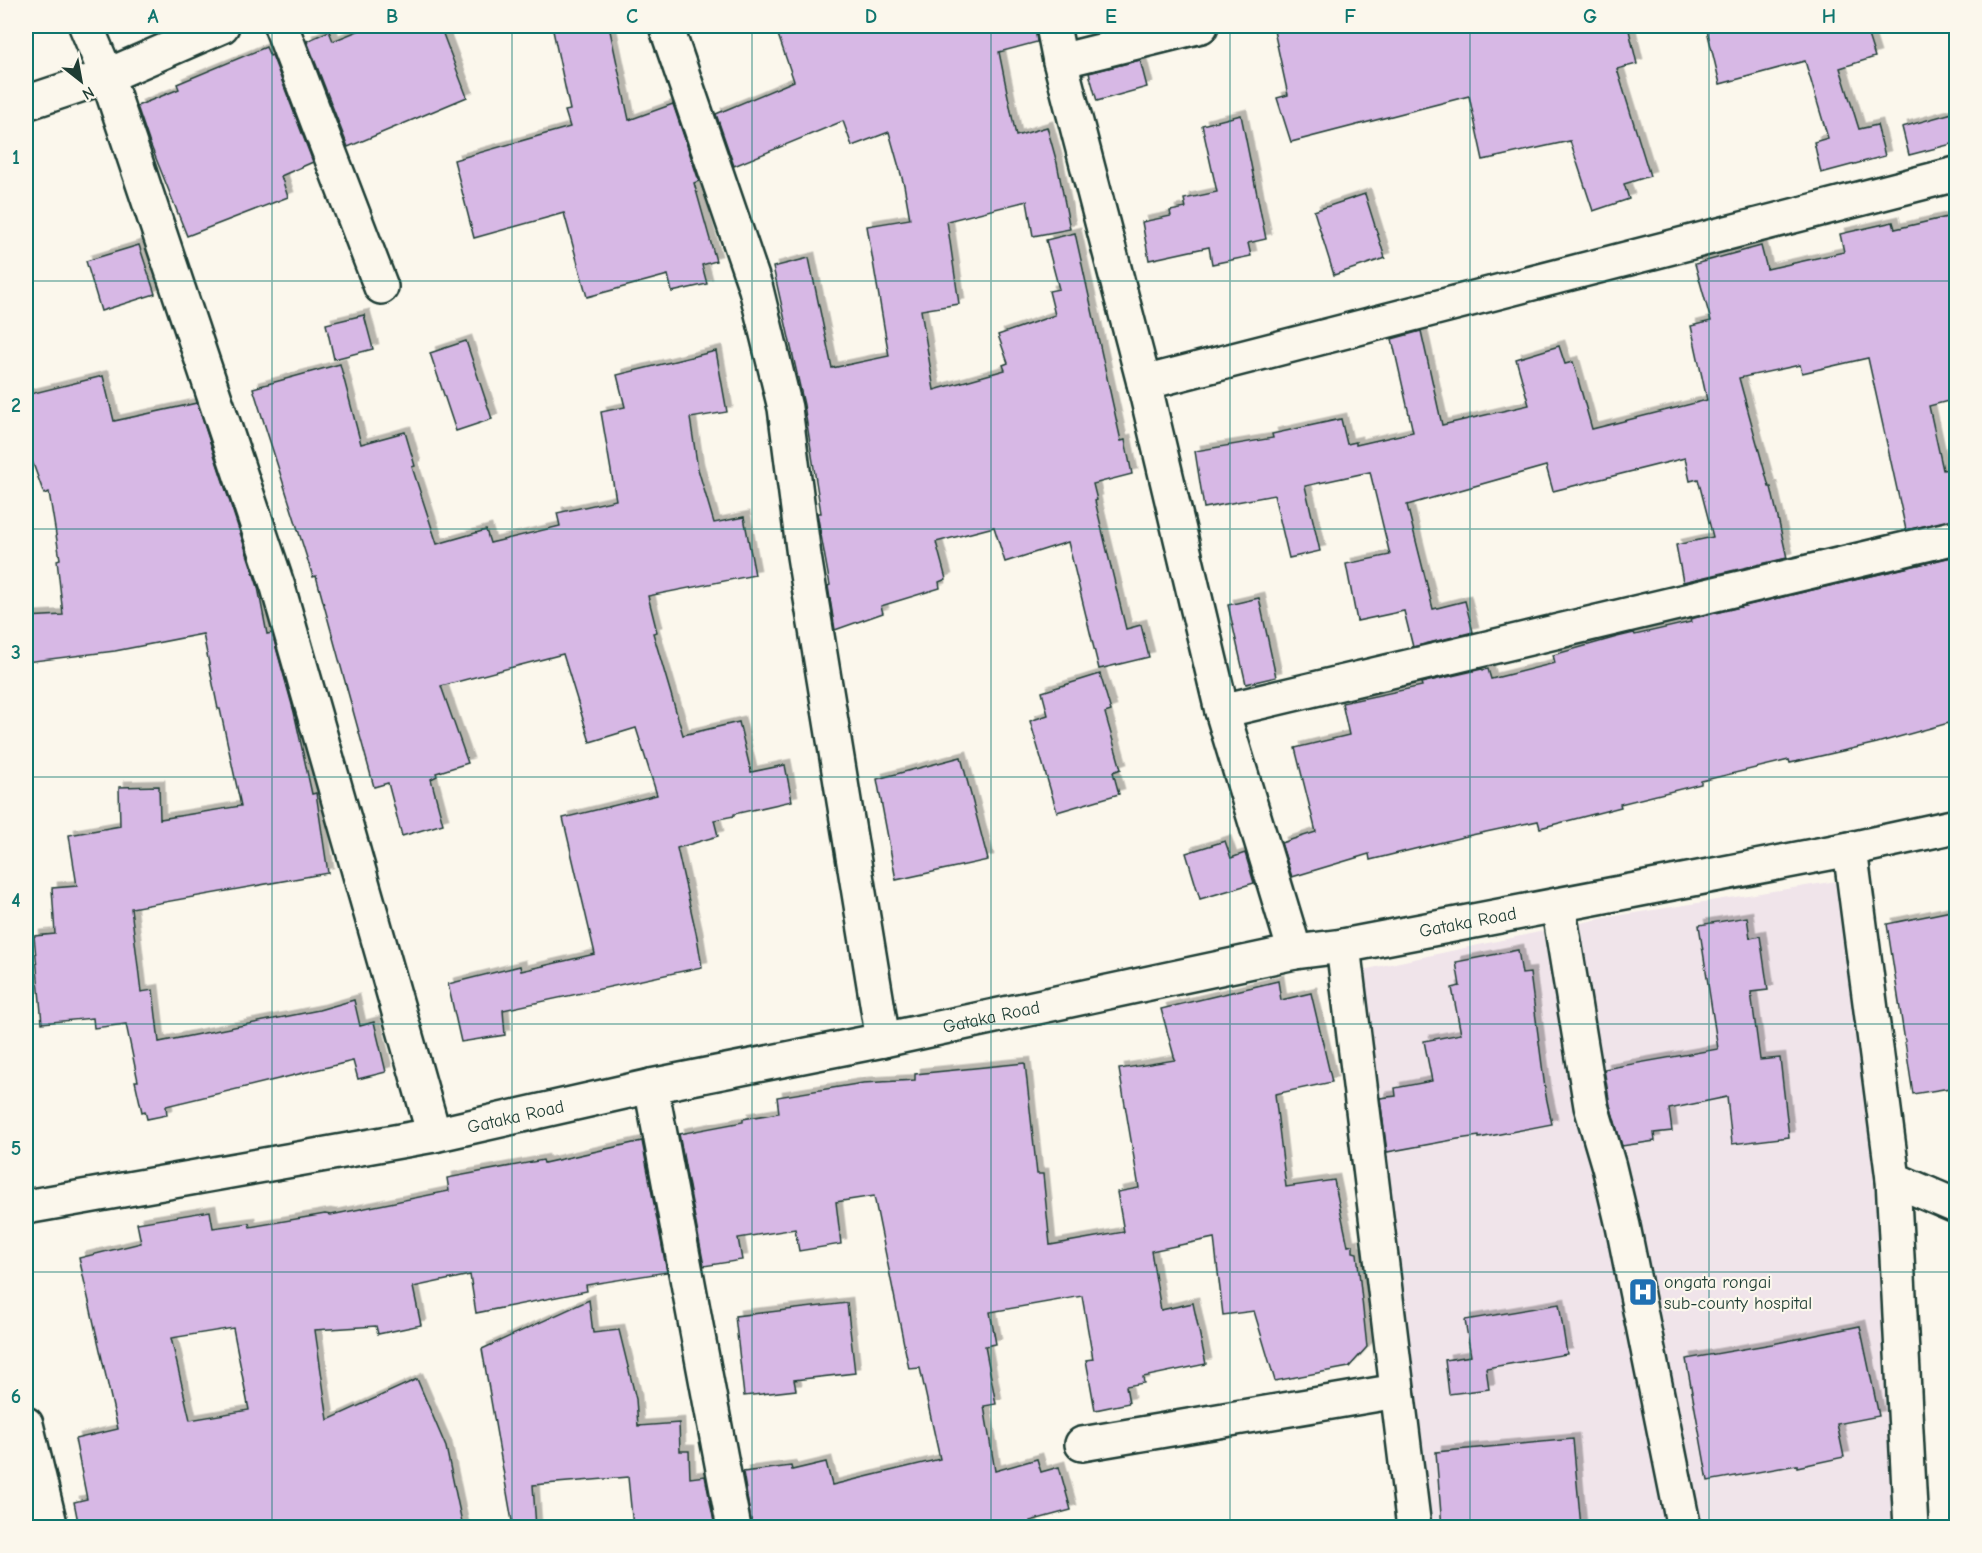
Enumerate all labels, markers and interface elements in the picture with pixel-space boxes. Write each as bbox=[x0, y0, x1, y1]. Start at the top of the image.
text: A bbox=[147, 5, 159, 28]
text: B bbox=[386, 5, 398, 28]
text: C bbox=[626, 5, 638, 28]
text: D bbox=[865, 5, 877, 28]
text: E bbox=[1105, 5, 1117, 28]
text: F bbox=[1344, 5, 1356, 28]
text: G bbox=[1583, 5, 1597, 28]
text: H bbox=[1822, 5, 1836, 28]
north arrow bbox=[51, 51, 111, 111]
text: N bbox=[79, 83, 97, 103]
text: 1 bbox=[12, 146, 20, 169]
text: 2 bbox=[11, 394, 21, 417]
text: 3 bbox=[11, 641, 21, 664]
text: 4 bbox=[11, 889, 21, 912]
street label: Gataka Road bbox=[1417, 903, 1518, 942]
street label: Gataka Road bbox=[941, 997, 1042, 1038]
street label: Gataka Road bbox=[465, 1096, 566, 1138]
text: 5 bbox=[11, 1137, 21, 1160]
place label: ongata rongai sub-county hospital bbox=[1664, 1272, 1812, 1314]
hospital icon: ongata rongai sub-county hospital bbox=[1627, 1276, 1659, 1308]
text: 6 bbox=[11, 1385, 21, 1408]

